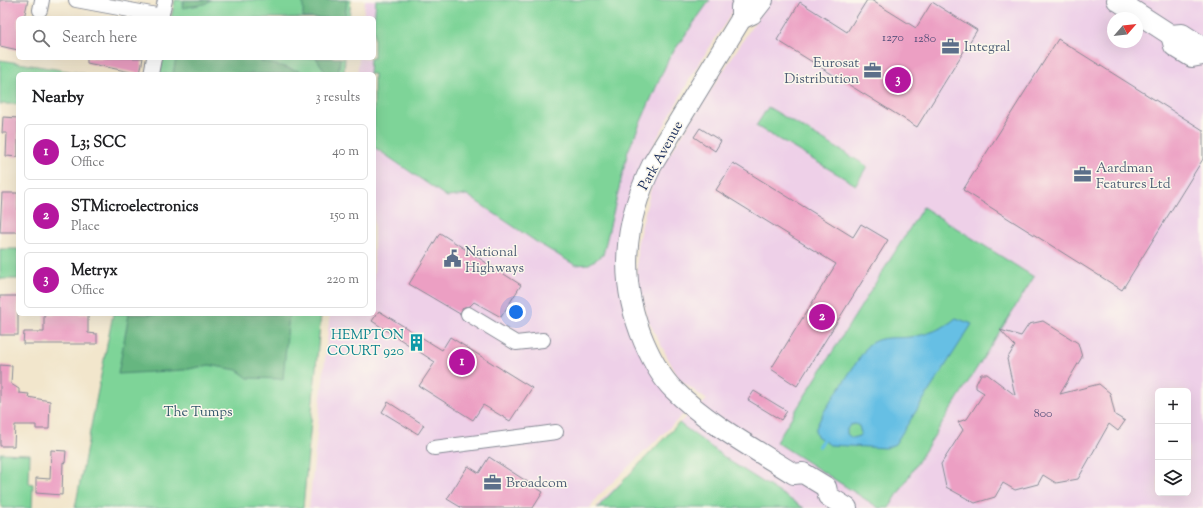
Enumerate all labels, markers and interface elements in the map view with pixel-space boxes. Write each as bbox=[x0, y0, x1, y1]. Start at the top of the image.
north arrow bbox=[1107, 12, 1143, 48]
search box bbox=[16, 16, 376, 60]
icon: search bbox=[30, 27, 52, 49]
text: Search here bbox=[62, 28, 137, 49]
house number: 1270 bbox=[882, 29, 904, 47]
house number: 1280 bbox=[914, 30, 936, 48]
office icon: Integral bbox=[941, 36, 961, 56]
place label: Integral bbox=[964, 38, 1011, 58]
place label: Eurosat Distribution bbox=[784, 54, 859, 90]
office icon: Eurosat Distribution bbox=[862, 60, 882, 80]
pin: 3 bbox=[885, 65, 911, 95]
text: Nearby bbox=[32, 86, 84, 110]
text: 3 results bbox=[315, 89, 360, 107]
street label: Park Avenue bbox=[634, 118, 689, 194]
text: L3; SCC bbox=[71, 133, 126, 154]
text: 1 bbox=[44, 143, 48, 161]
text: 40 m bbox=[332, 143, 359, 161]
text: Office bbox=[71, 154, 104, 172]
place label: Aardman Features Ltd bbox=[1096, 159, 1171, 195]
office icon: Aardman Features Ltd bbox=[1073, 165, 1093, 185]
text: STMicroelectronics bbox=[71, 197, 198, 218]
text: 2 bbox=[43, 207, 49, 225]
text: 150 m bbox=[330, 207, 359, 225]
text: Place bbox=[71, 218, 100, 236]
place label: National Highways bbox=[465, 243, 524, 279]
public building icon: National Highways bbox=[442, 249, 462, 269]
text: Metryx bbox=[71, 261, 118, 282]
text: 3 bbox=[43, 271, 49, 289]
text: 220 m bbox=[326, 271, 359, 289]
text: Office bbox=[71, 282, 104, 300]
your location bbox=[506, 302, 526, 322]
pin: 2 bbox=[809, 302, 835, 332]
place label: HEMPTON COURT 920 bbox=[327, 326, 404, 362]
building icon: HEMPTON COURT 920 bbox=[407, 332, 427, 352]
pin: 1 bbox=[449, 347, 475, 377]
map controls bbox=[1155, 388, 1191, 496]
button: + bbox=[1155, 388, 1191, 424]
park label: The Tumps bbox=[164, 403, 232, 423]
house number: 800 bbox=[1034, 405, 1052, 423]
button: − bbox=[1155, 424, 1191, 460]
button: layers bbox=[1155, 460, 1191, 496]
office icon: Broadcom bbox=[483, 472, 503, 492]
place label: Broadcom bbox=[506, 474, 568, 494]

